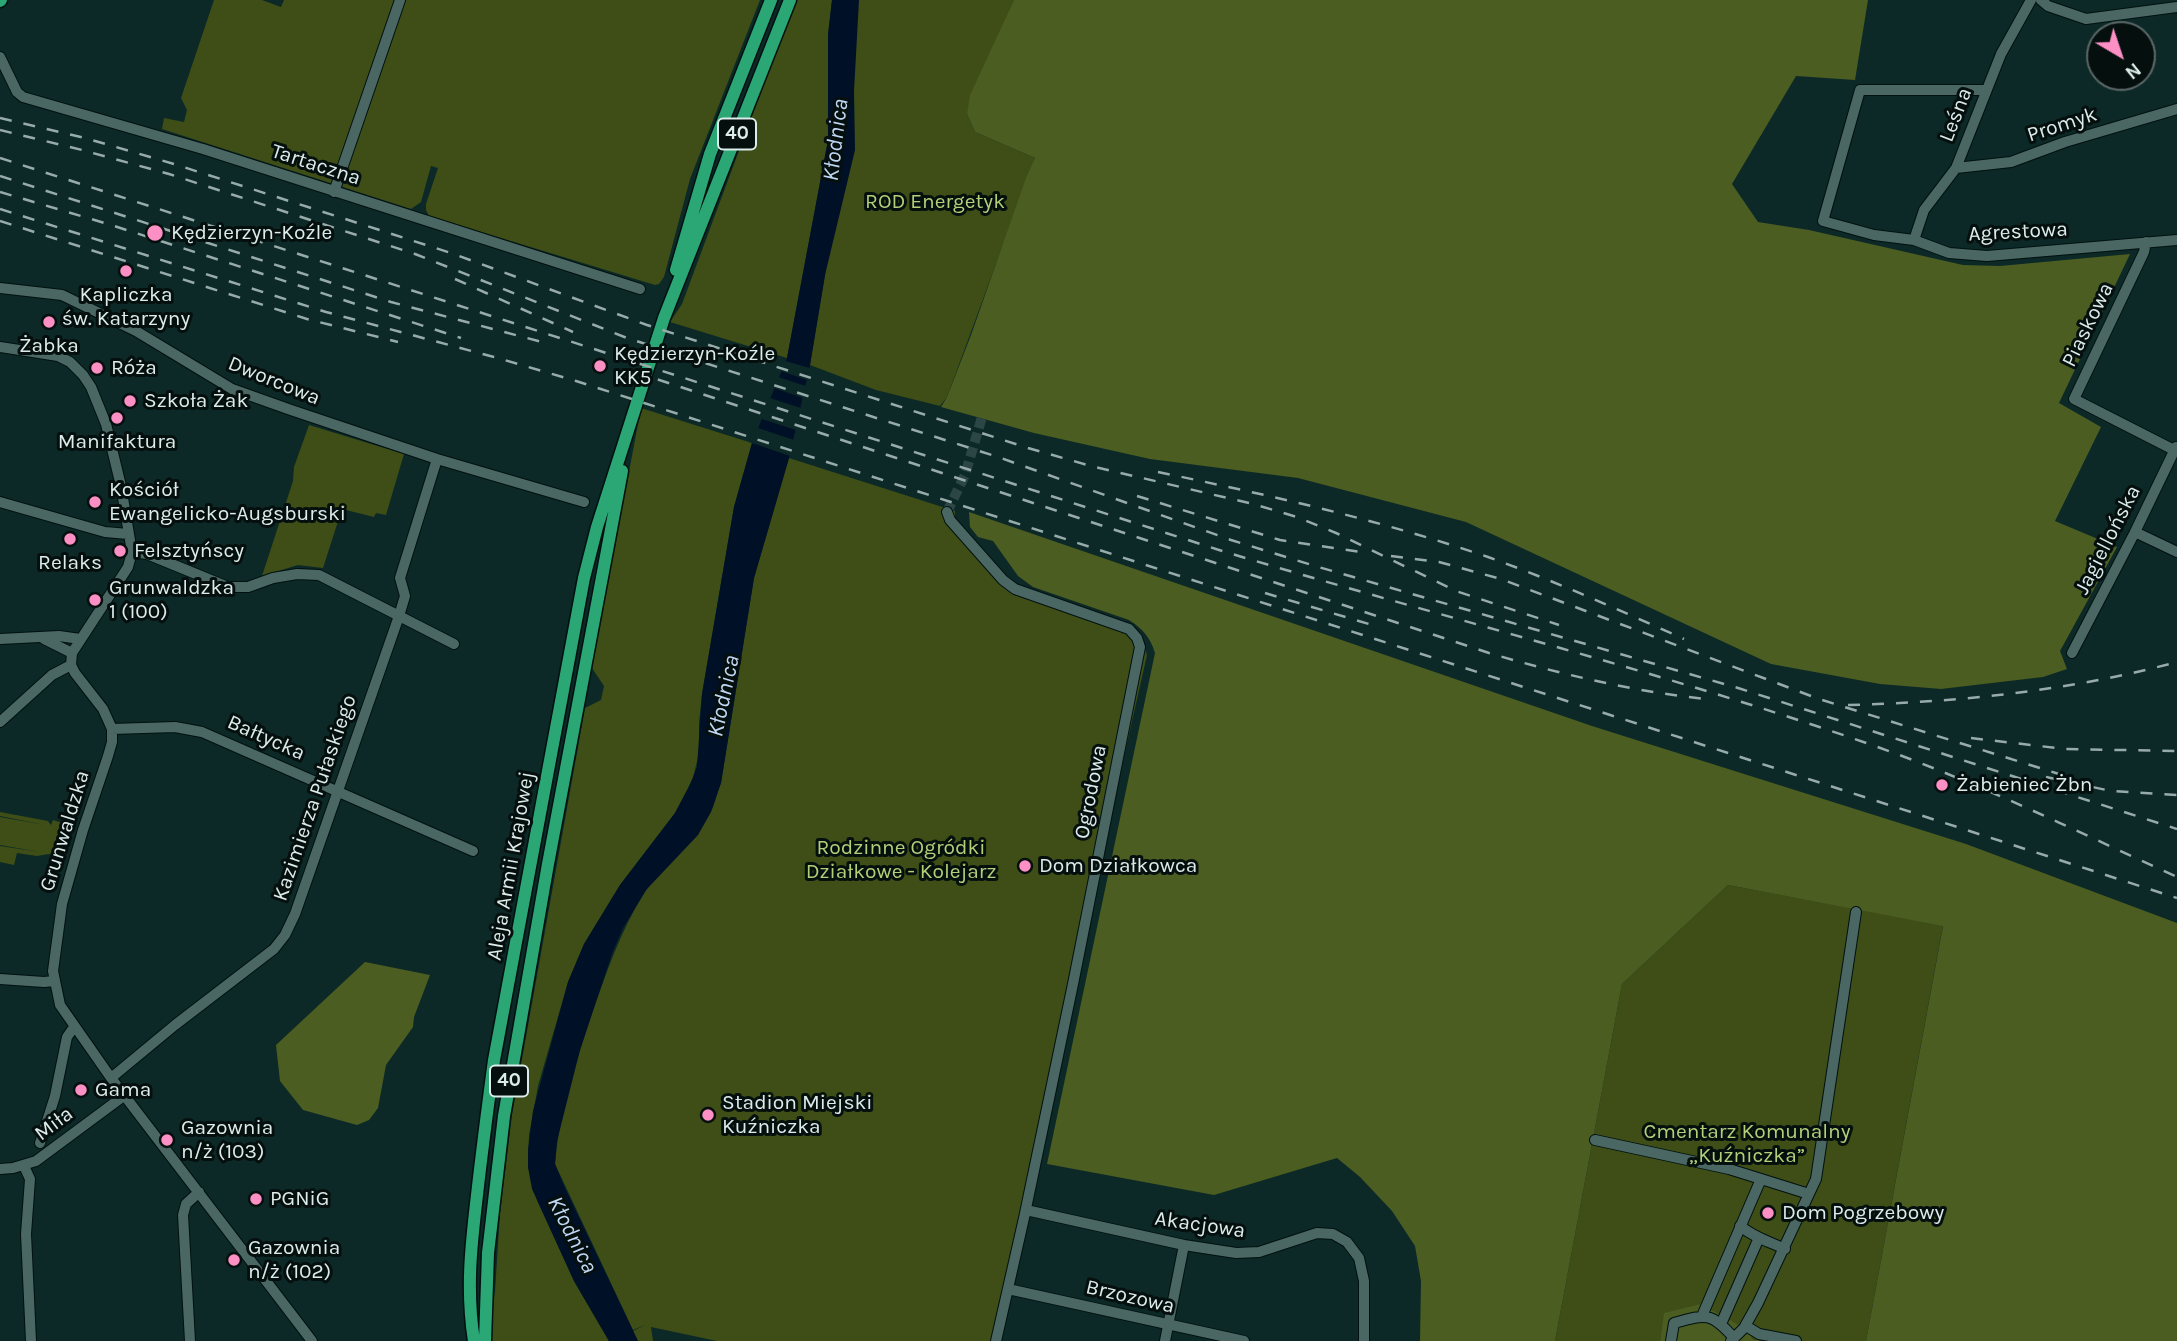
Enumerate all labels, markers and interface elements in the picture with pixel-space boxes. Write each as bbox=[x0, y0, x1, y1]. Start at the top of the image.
north arrow bbox=[2086, 21, 2156, 91]
text: N bbox=[2121, 58, 2145, 84]
street label: Leśna bbox=[1934, 84, 1978, 146]
water label: Kłodnica bbox=[817, 97, 855, 183]
street label: Promyk bbox=[2024, 102, 2100, 148]
road number: 40 bbox=[718, 118, 756, 150]
street label: Tartaczna bbox=[268, 139, 364, 191]
park label: ROD Energetyk bbox=[865, 189, 1005, 215]
street label: Agrestowa bbox=[1968, 217, 2068, 247]
place label: Kędzierzyn-Koźle bbox=[171, 220, 332, 246]
marker: Kędzierzyn-Koźle bbox=[145, 223, 165, 243]
marker: Kapliczka św. Katarzyny bbox=[118, 263, 134, 279]
street label: Piaskowa bbox=[2057, 279, 2119, 371]
place label: Kapliczka św. Katarzyny bbox=[62, 282, 190, 332]
marker: Żabka bbox=[41, 314, 57, 330]
place label: Żabka bbox=[19, 333, 79, 359]
place label: Kędzierzyn-Koźle KK5 bbox=[614, 341, 775, 391]
street label: Dworcowa bbox=[224, 351, 324, 411]
place label: Róża bbox=[111, 355, 157, 381]
marker: Kędzierzyn-Koźle KK5 bbox=[592, 358, 608, 374]
marker: Róża bbox=[89, 360, 105, 376]
place label: Szkoła Żak bbox=[144, 388, 248, 414]
marker: Szkoła Żak bbox=[122, 393, 138, 409]
marker: Manifaktura bbox=[109, 410, 125, 426]
place label: Manifaktura bbox=[58, 429, 176, 455]
place label: Kościół Ewangelicko-Augsburski bbox=[109, 477, 346, 527]
street label: Jagiellońska bbox=[2070, 481, 2146, 599]
marker: Kościół Ewangelicko-Augsburski bbox=[87, 494, 103, 510]
marker: Relaks bbox=[62, 531, 78, 547]
place label: Felsztyńscy bbox=[134, 538, 244, 564]
marker: Felsztyńscy bbox=[112, 543, 128, 559]
place label: Relaks bbox=[38, 550, 102, 576]
place label: Grunwaldzka 1 (100) bbox=[109, 575, 234, 625]
marker: Grunwaldzka 1 (100) bbox=[87, 592, 103, 608]
water label: Kłodnica bbox=[702, 653, 746, 739]
street label: Kazimierza Pułaskiego bbox=[268, 692, 362, 904]
street label: Bałtycka bbox=[223, 710, 309, 766]
street label: Ogrodowa bbox=[1070, 743, 1112, 841]
street label: Grunwaldzka bbox=[35, 768, 95, 894]
street label: Aleja Armii Krajowej bbox=[482, 770, 540, 962]
place label: Żabieniec Żbn bbox=[1956, 772, 2093, 798]
marker: Żabieniec Żbn bbox=[1934, 777, 1950, 793]
park label: Rodzinne Ogródki Działkowe - Kolejarz bbox=[806, 835, 996, 885]
place label: Dom Działkowca bbox=[1039, 853, 1197, 879]
marker: Dom Działkowca bbox=[1017, 858, 1033, 874]
road number: 40 bbox=[490, 1065, 528, 1096]
place label: Gama bbox=[95, 1077, 151, 1103]
marker: Gama bbox=[73, 1082, 89, 1098]
place label: Stadion Miejski Kuźniczka bbox=[722, 1090, 873, 1140]
street label: Miła bbox=[30, 1101, 78, 1147]
marker: Stadion Miejski Kuźniczka bbox=[700, 1107, 716, 1123]
place label: Gazownia n/ż (103) bbox=[181, 1115, 273, 1165]
park label: Cmentarz Komunalny „Kuźniczka” bbox=[1643, 1119, 1851, 1169]
marker: Gazownia n/ż (103) bbox=[159, 1132, 175, 1148]
place label: PGNiG bbox=[270, 1186, 329, 1212]
marker: PGNiG bbox=[248, 1191, 264, 1207]
water label: Kłodnica bbox=[541, 1192, 603, 1278]
place label: Dom Pogrzebowy bbox=[1782, 1200, 1944, 1226]
marker: Dom Pogrzebowy bbox=[1760, 1205, 1776, 1221]
street label: Akacjowa bbox=[1153, 1206, 1247, 1244]
place label: Gazownia n/ż (102) bbox=[248, 1235, 340, 1285]
marker: Gazownia n/ż (102) bbox=[226, 1252, 242, 1268]
street label: Brzozowa bbox=[1083, 1275, 1177, 1319]

